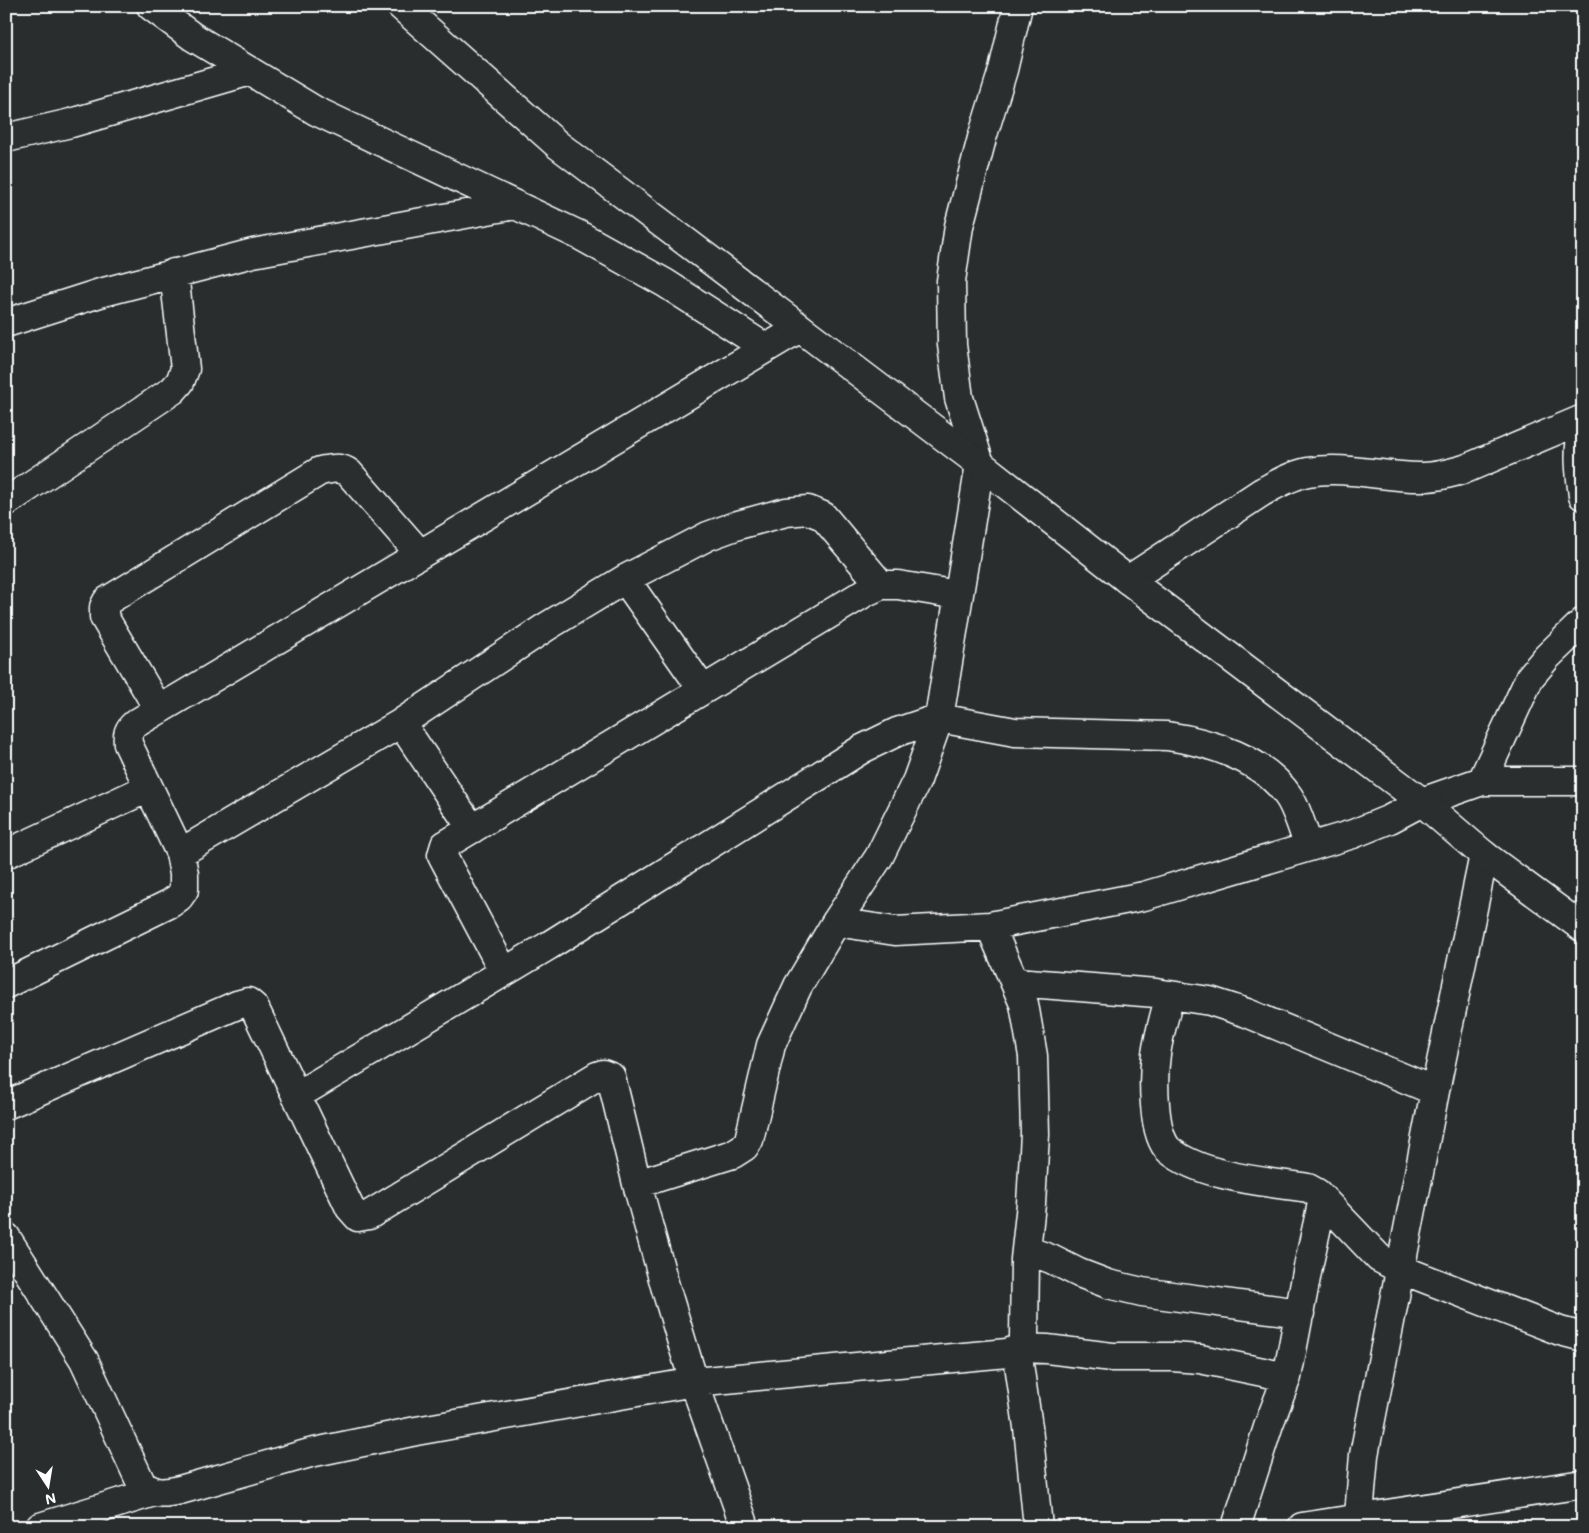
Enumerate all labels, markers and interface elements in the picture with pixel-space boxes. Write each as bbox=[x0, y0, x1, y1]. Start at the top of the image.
north arrow bbox=[22, 1460, 72, 1510]
text: N bbox=[44, 1489, 58, 1510]

